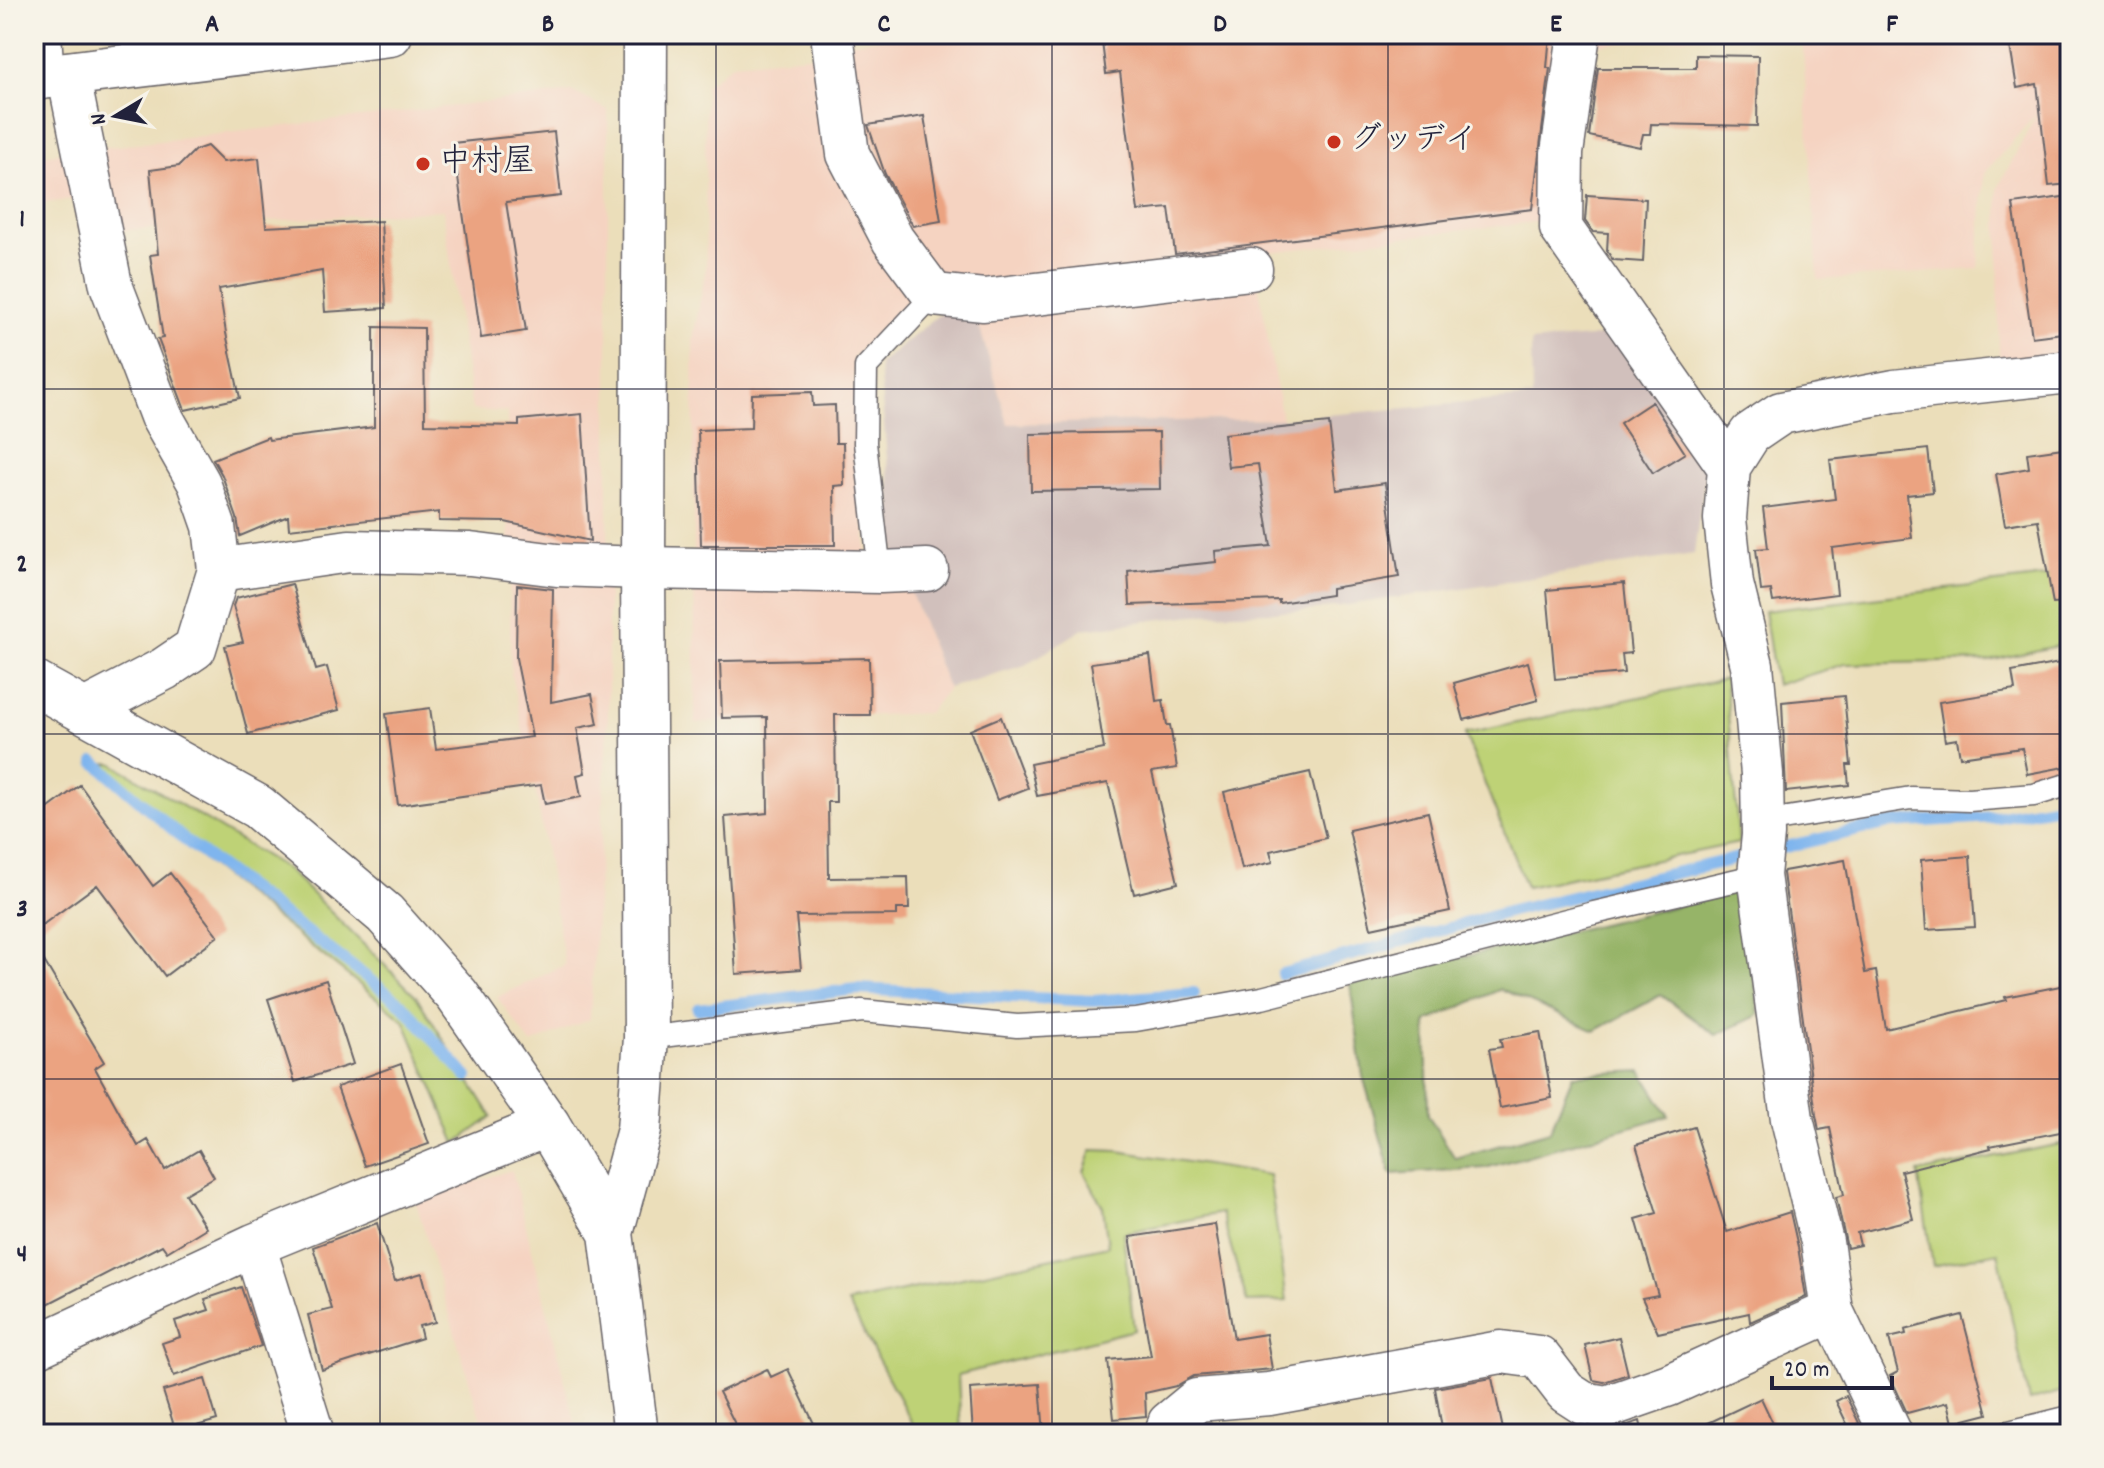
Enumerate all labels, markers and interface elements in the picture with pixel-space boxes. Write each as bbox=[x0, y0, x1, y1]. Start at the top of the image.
text: A bbox=[205, 7, 219, 44]
text: B bbox=[542, 7, 554, 44]
text: C bbox=[878, 7, 891, 44]
text: D bbox=[1213, 7, 1227, 44]
text: E bbox=[1550, 7, 1562, 44]
text: F bbox=[1886, 7, 1898, 44]
north arrow bbox=[76, 76, 156, 156]
text: N bbox=[84, 111, 116, 127]
place label: グッデイ bbox=[1350, 119, 1477, 165]
marker: グッデイ bbox=[1325, 133, 1343, 151]
place label: 中村屋 bbox=[439, 141, 535, 187]
marker: 中村屋 bbox=[414, 155, 432, 173]
text: 1 bbox=[19, 202, 25, 239]
text: 2 bbox=[16, 547, 28, 584]
text: 3 bbox=[16, 892, 28, 929]
text: 4 bbox=[17, 1237, 27, 1274]
scale bar bbox=[1772, 1340, 1892, 1390]
text: 20 m bbox=[1784, 1354, 1830, 1388]

